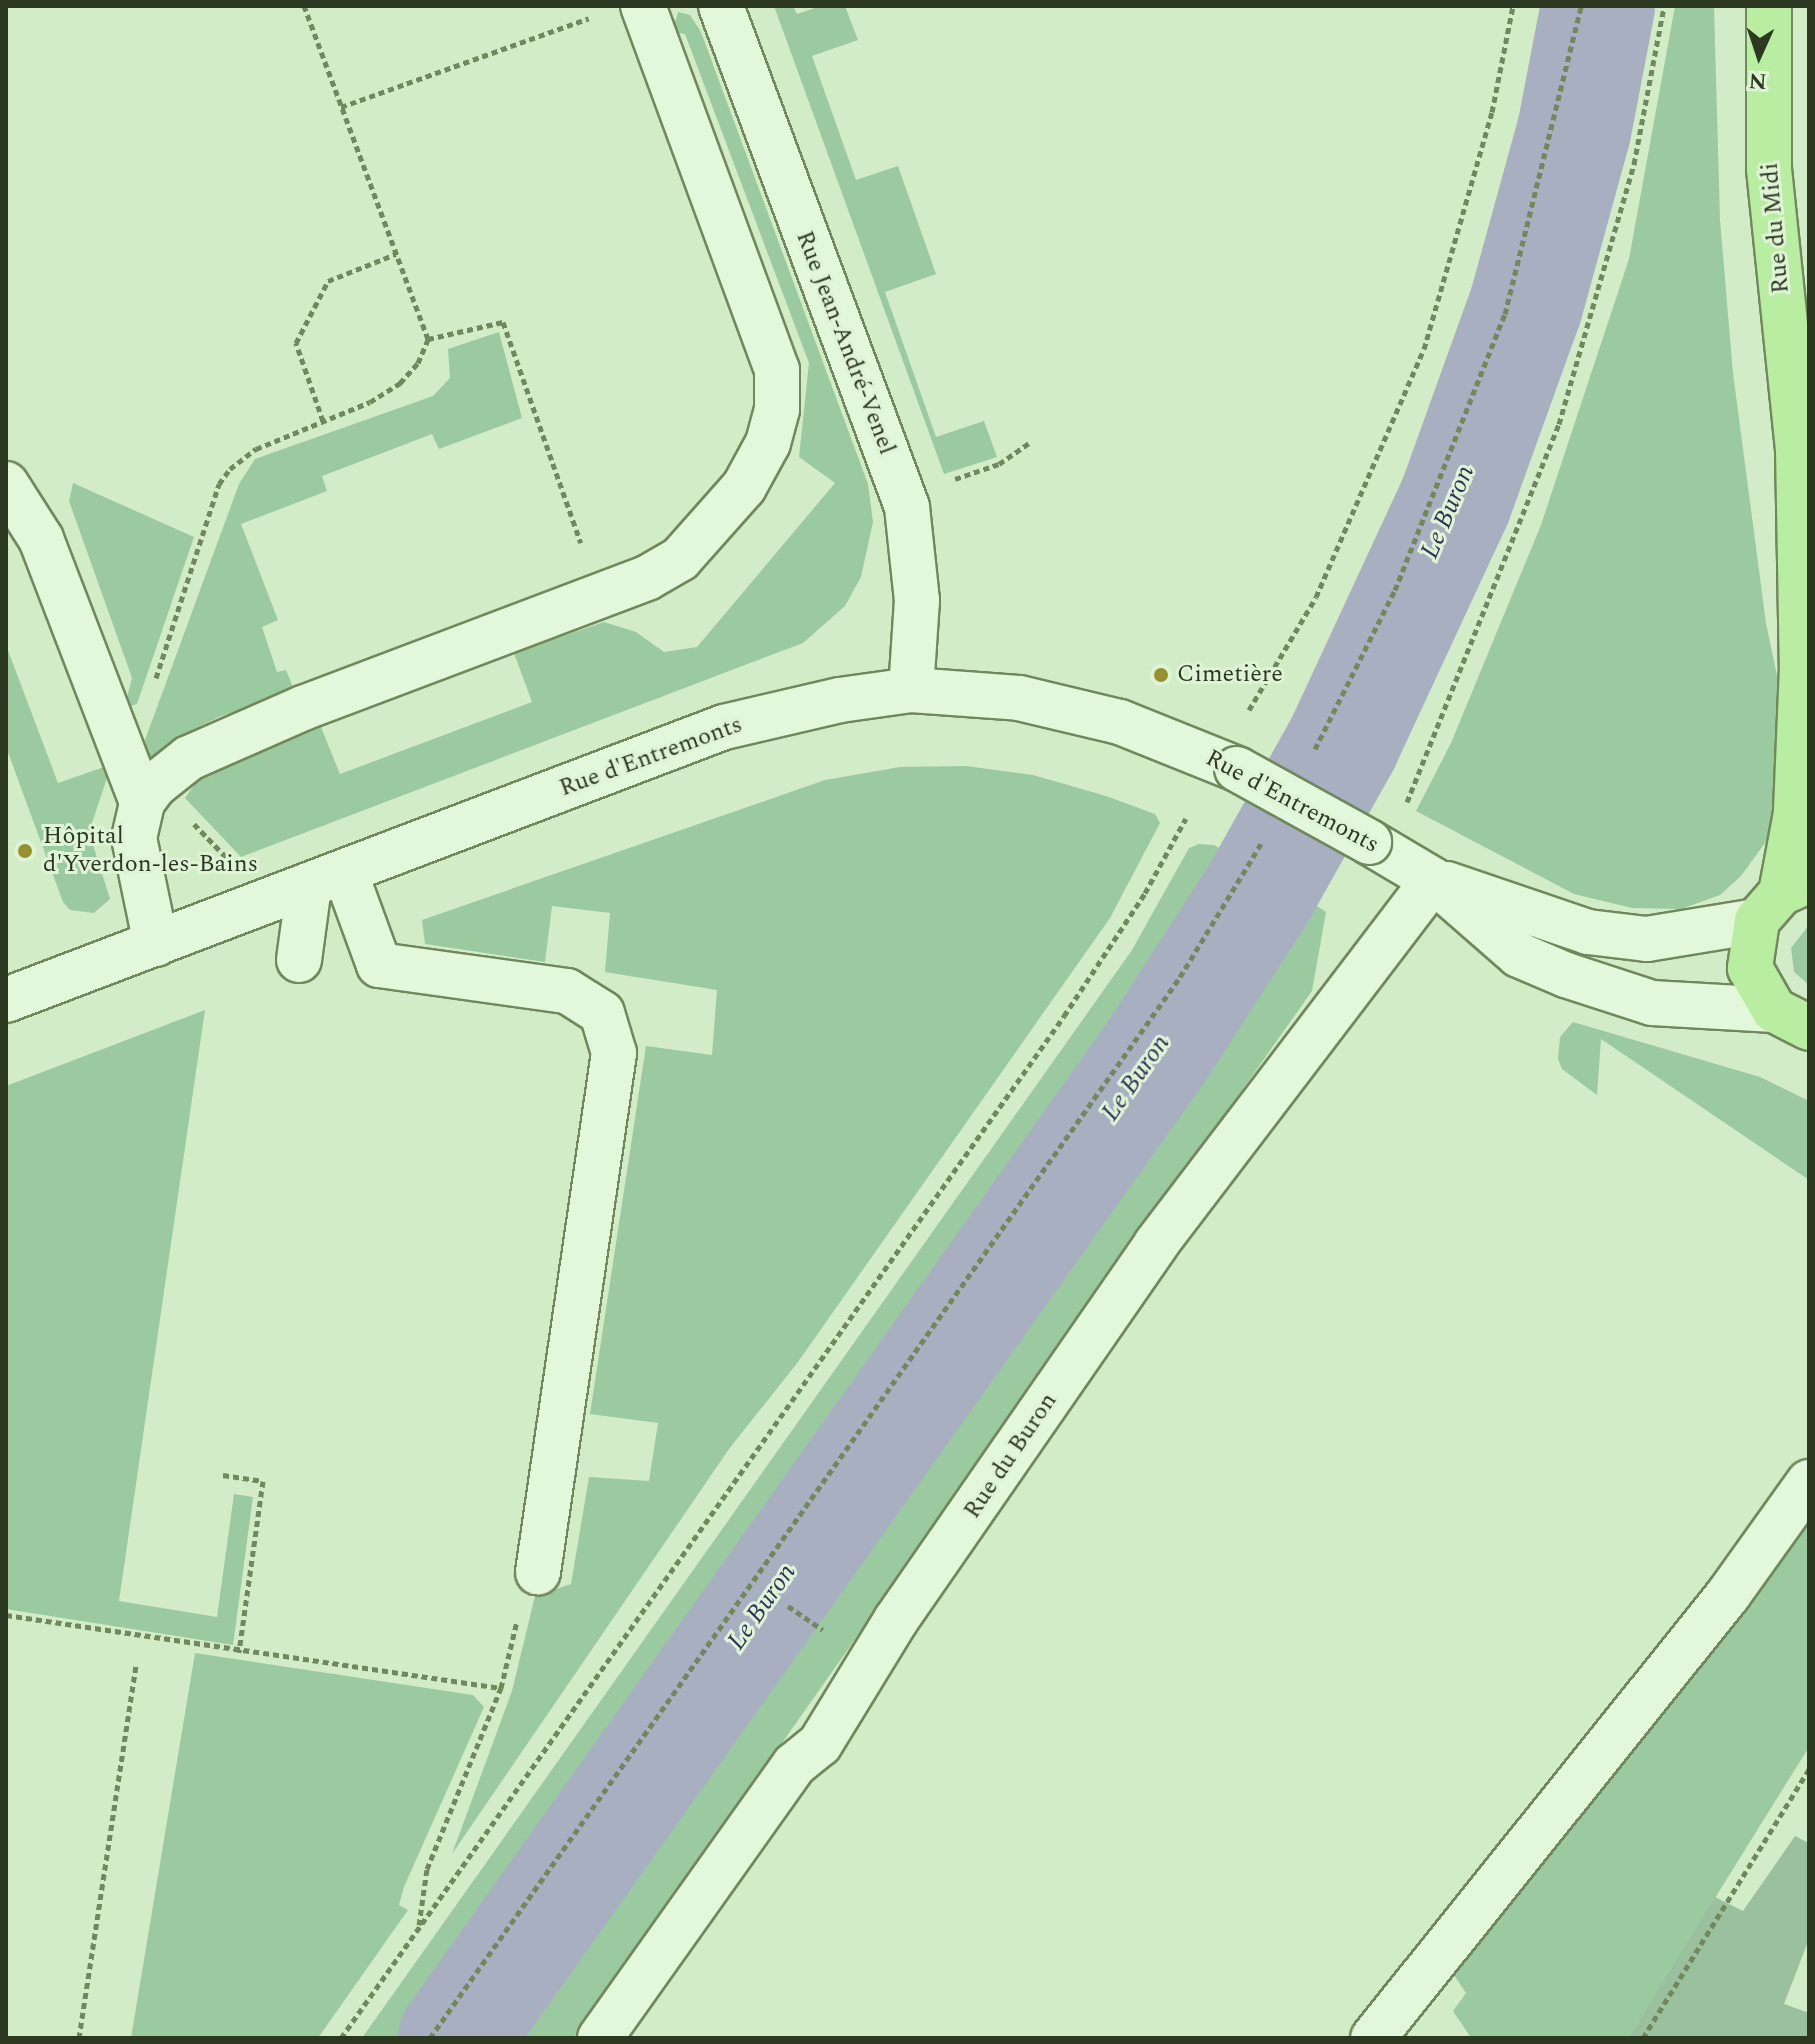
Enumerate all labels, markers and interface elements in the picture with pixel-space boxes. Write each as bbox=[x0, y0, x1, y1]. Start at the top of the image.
north arrow bbox=[1719, 16, 1799, 96]
text: N bbox=[1748, 64, 1768, 97]
street label: Rue du Midi bbox=[1756, 161, 1796, 295]
street label: Rue Jean-André-Venel bbox=[789, 227, 901, 459]
water label: Le Buron bbox=[1414, 461, 1482, 563]
place label: Cimetière bbox=[1177, 661, 1283, 689]
marker: Cimetière bbox=[1152, 666, 1170, 684]
street label: Rue d'Entremonts bbox=[556, 711, 746, 803]
street label: Rue d'Entremonts bbox=[1200, 744, 1384, 860]
place label: Hôpital d'Yverdon-les-Bains bbox=[43, 823, 258, 879]
marker: Hôpital d'Yverdon-les-Bains bbox=[14, 840, 36, 862]
water label: Le Buron bbox=[1095, 1029, 1177, 1127]
street label: Rue du Buron bbox=[958, 1388, 1064, 1524]
water label: Le Buron bbox=[721, 1558, 803, 1656]

